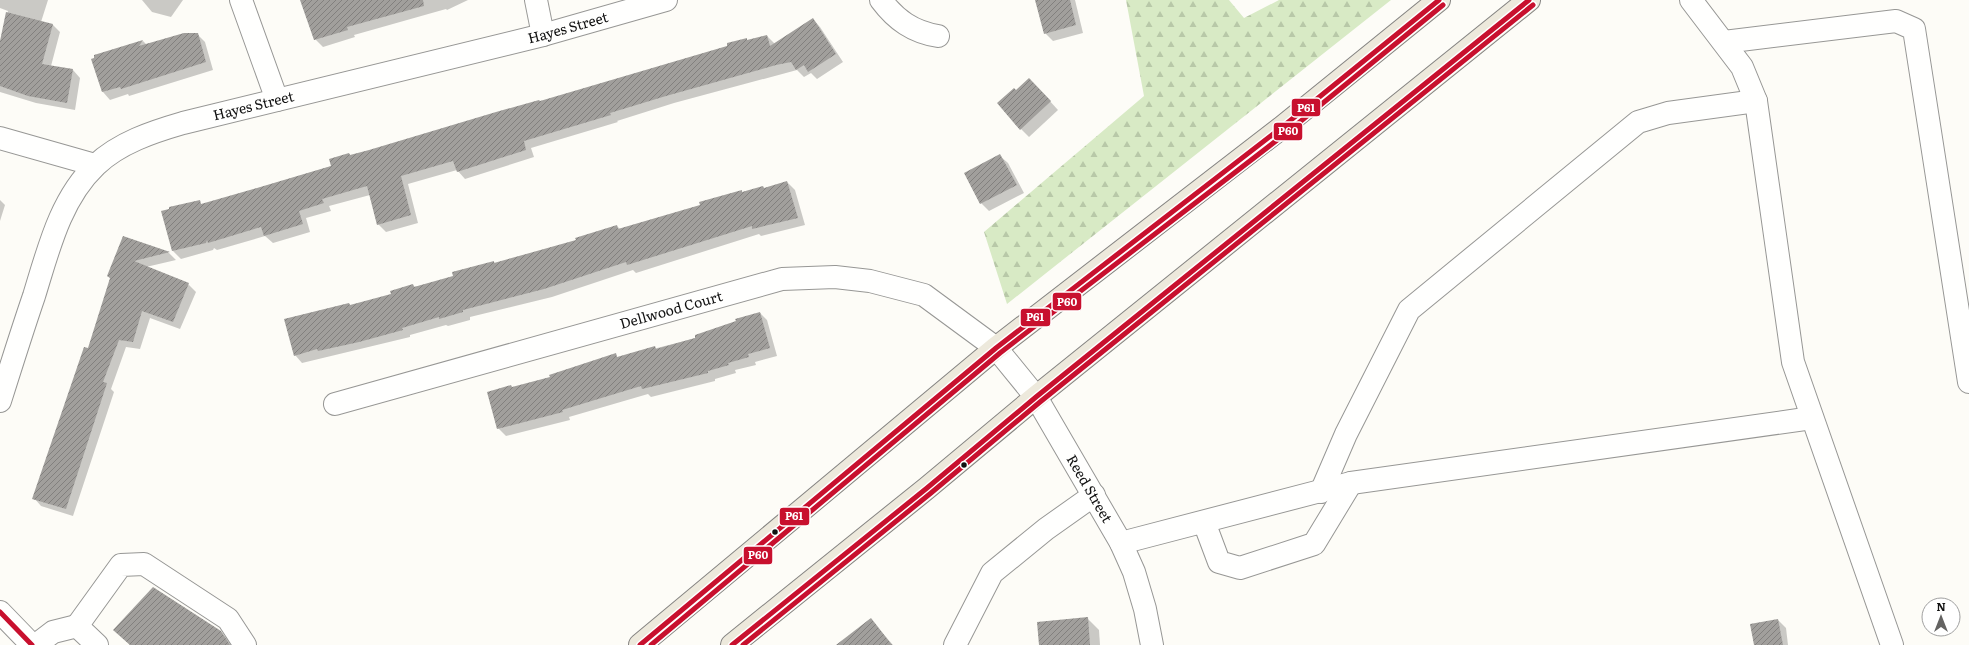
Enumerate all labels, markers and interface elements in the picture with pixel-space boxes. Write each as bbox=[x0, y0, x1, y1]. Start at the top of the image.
street label: Hayes Street bbox=[525, 6, 610, 47]
street label: Hayes Street bbox=[211, 85, 296, 124]
line badge: P61 bbox=[1291, 98, 1321, 117]
text: P61 bbox=[1297, 99, 1316, 115]
line badge: P60 bbox=[1273, 122, 1303, 141]
text: P60 bbox=[1278, 122, 1298, 138]
street label: Dellwood Court bbox=[617, 285, 725, 333]
line badge: P60 bbox=[1052, 292, 1082, 311]
text: P60 bbox=[1057, 293, 1077, 309]
line badge: P61 bbox=[1020, 308, 1051, 327]
text: P61 bbox=[1026, 308, 1045, 324]
street label: Reed Street bbox=[1063, 450, 1118, 526]
unlabelled marker bbox=[959, 460, 969, 470]
line badge: P61 bbox=[779, 507, 810, 526]
text: P61 bbox=[785, 507, 804, 523]
unlabelled marker bbox=[770, 527, 780, 537]
line badge: P60 bbox=[743, 546, 773, 565]
text: P60 bbox=[748, 546, 768, 562]
north arrow bbox=[1921, 597, 1961, 637]
text: N bbox=[1936, 598, 1946, 614]

